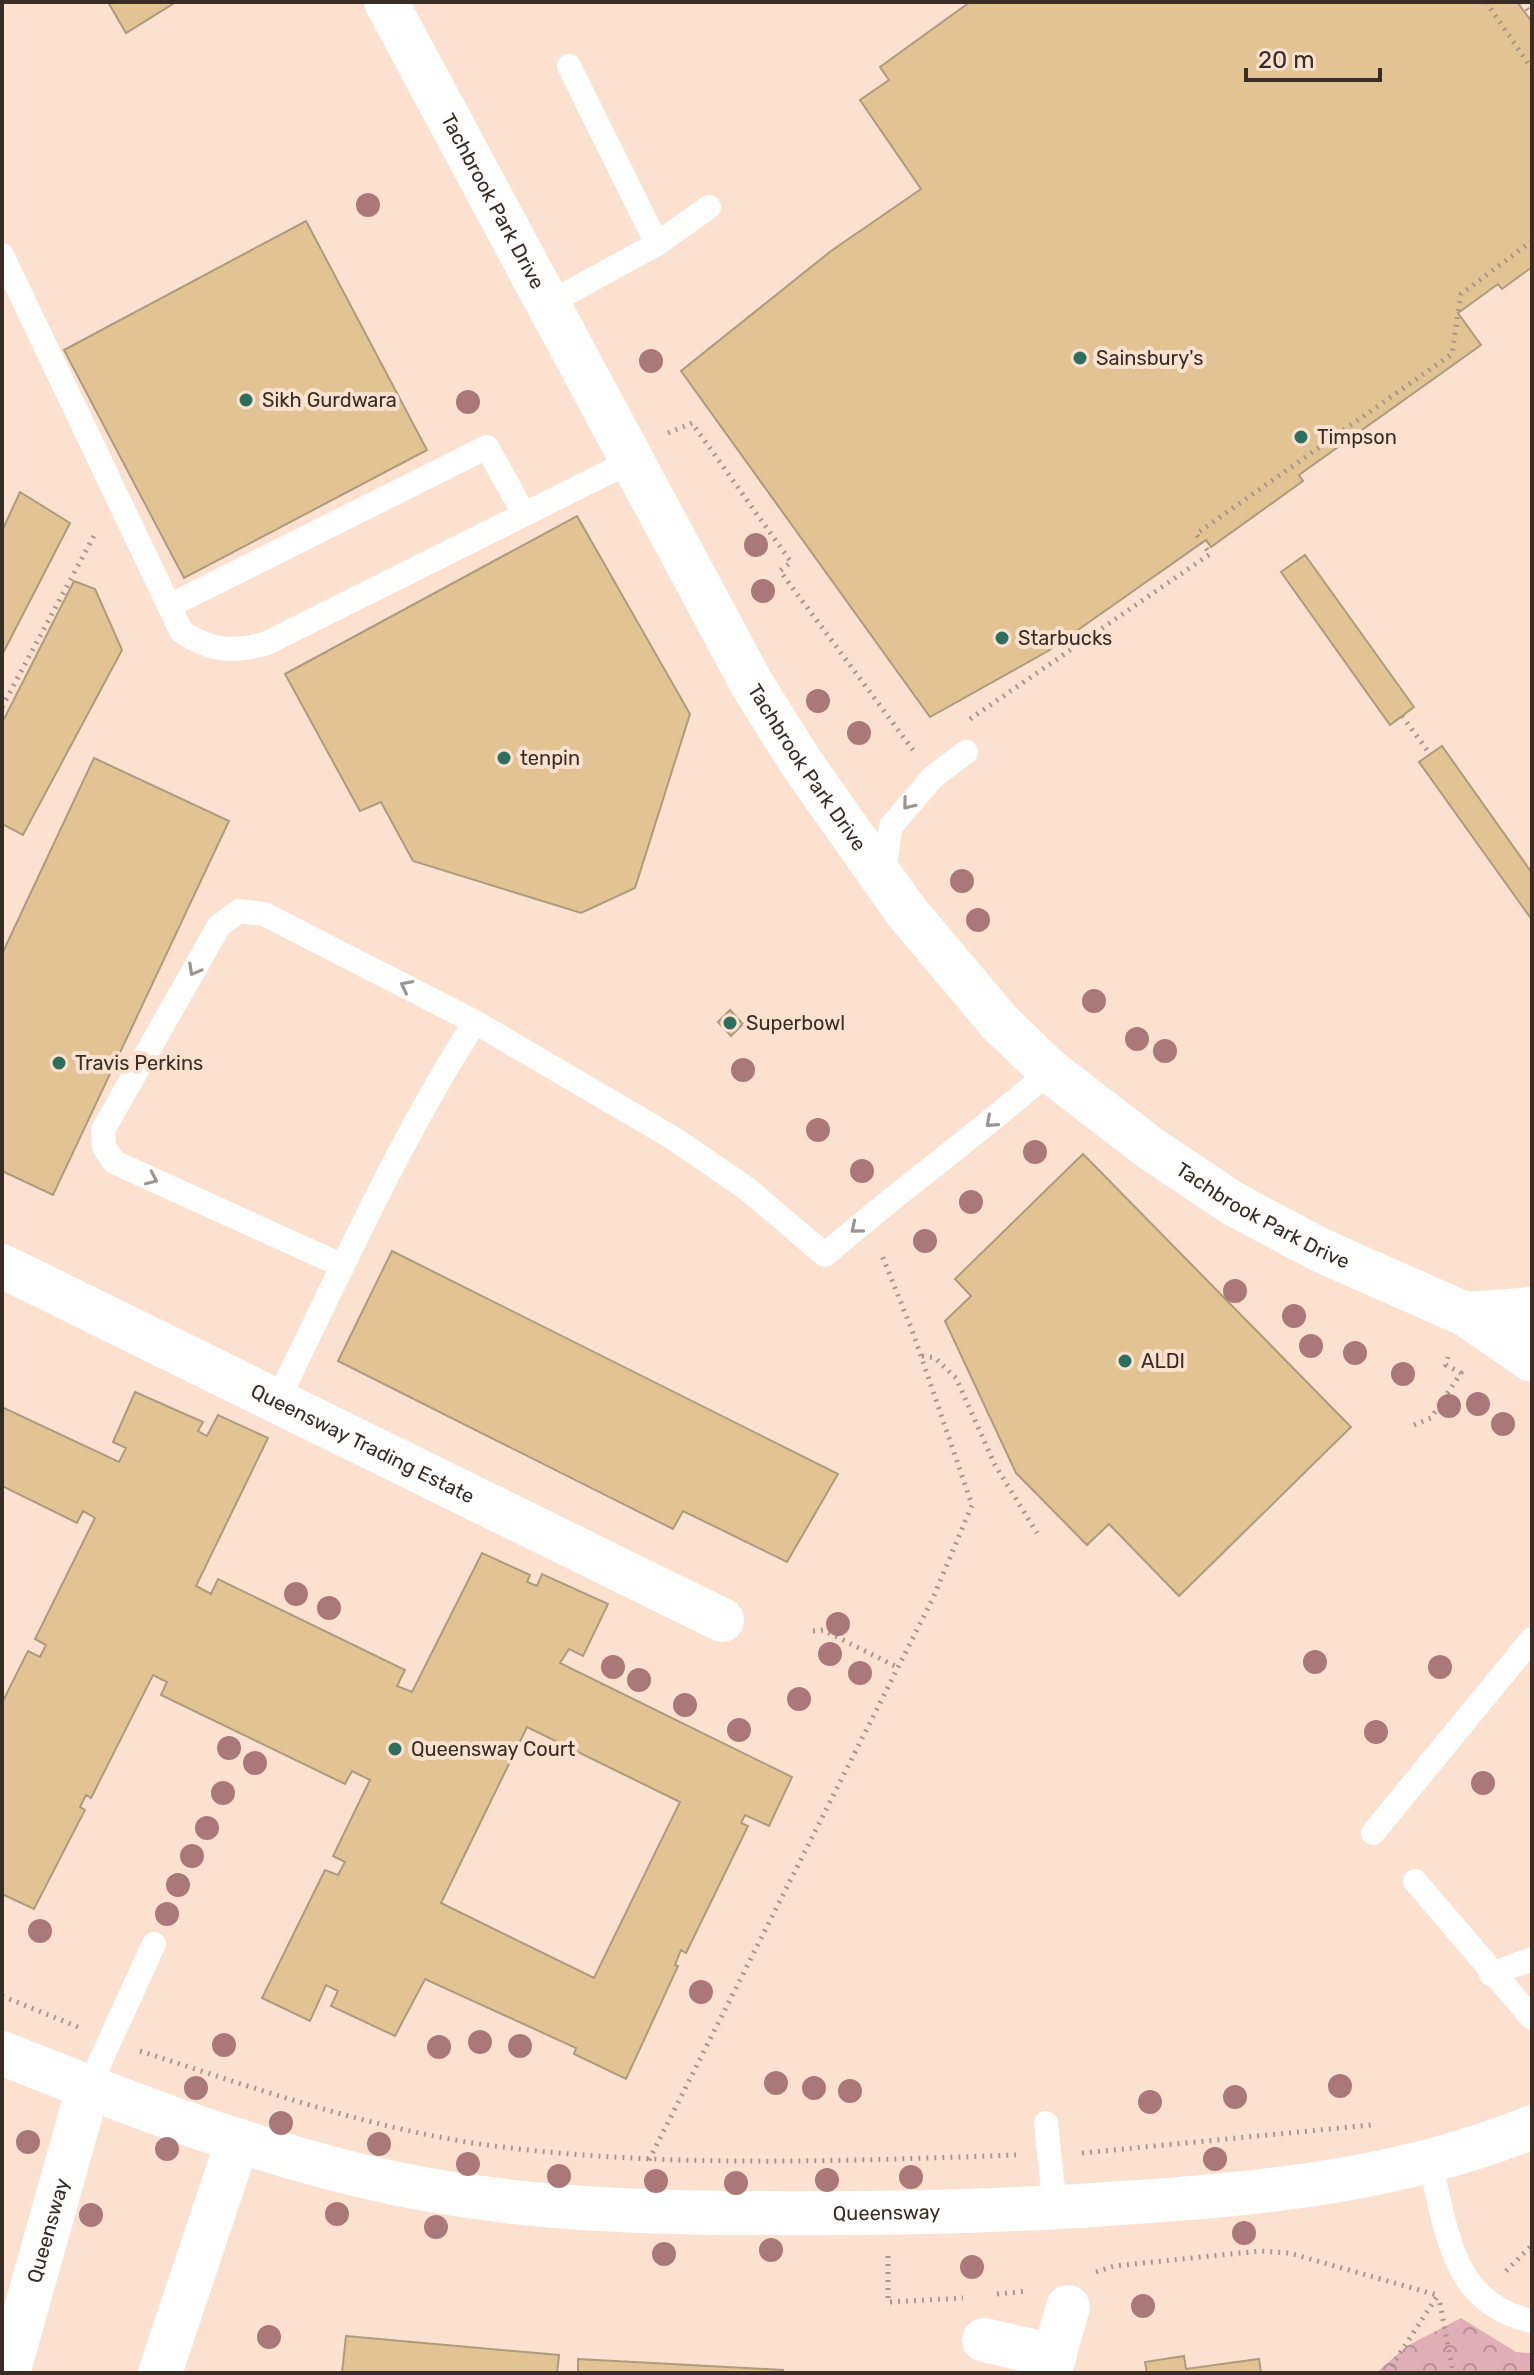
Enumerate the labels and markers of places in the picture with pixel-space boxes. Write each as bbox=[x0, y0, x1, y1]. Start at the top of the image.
place label: Sainsbury's bbox=[1096, 346, 1203, 370]
marker: Sainsbury's bbox=[1071, 349, 1089, 367]
place label: Sikh Gurdwara bbox=[262, 388, 397, 412]
marker: Sikh Gurdwara bbox=[237, 391, 255, 409]
place label: Timpson bbox=[1317, 425, 1397, 449]
marker: Timpson bbox=[1292, 428, 1310, 446]
place label: Starbucks bbox=[1018, 626, 1112, 650]
marker: Starbucks bbox=[993, 629, 1011, 647]
place label: tenpin bbox=[520, 746, 580, 770]
marker: tenpin bbox=[495, 749, 513, 767]
place label: Superbowl bbox=[746, 1011, 845, 1035]
marker: Superbowl bbox=[721, 1014, 739, 1032]
place label: Travis Perkins bbox=[75, 1051, 203, 1075]
marker: Travis Perkins bbox=[50, 1054, 68, 1072]
place label: ALDI bbox=[1141, 1349, 1185, 1373]
marker: ALDI bbox=[1116, 1352, 1134, 1370]
place label: Queensway Court bbox=[411, 1737, 575, 1761]
marker: Queensway Court bbox=[386, 1740, 404, 1758]

